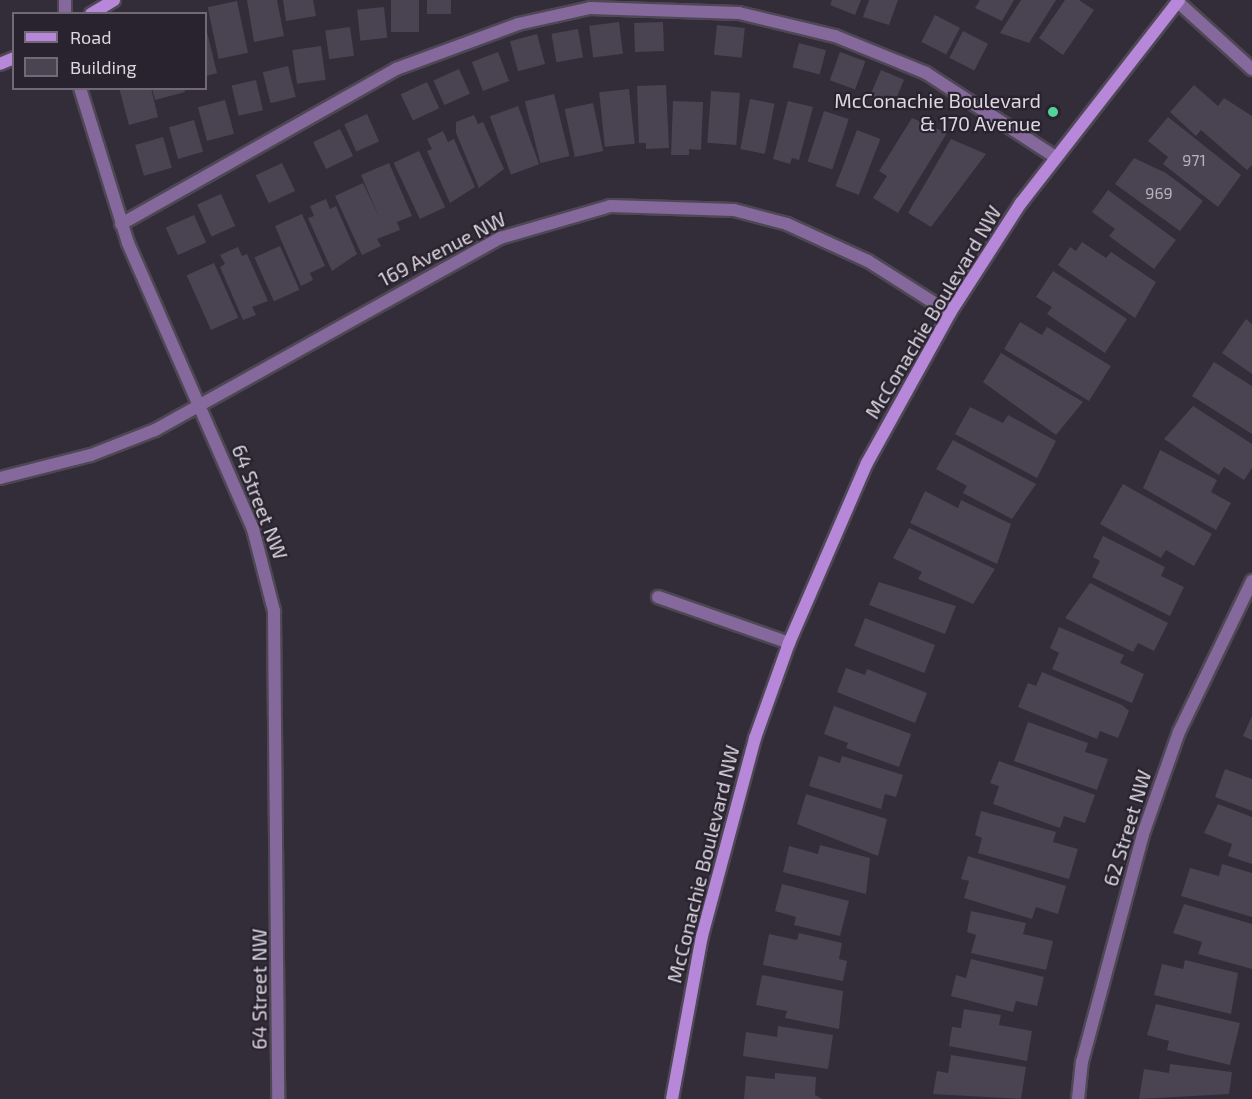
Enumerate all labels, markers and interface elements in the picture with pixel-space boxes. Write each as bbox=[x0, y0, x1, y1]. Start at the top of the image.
legend bbox=[12, 12, 207, 90]
text: Road bbox=[70, 26, 111, 48]
text: Building bbox=[70, 56, 137, 78]
place label: McConachie Boulevard & 170 Avenue bbox=[834, 88, 1041, 135]
marker: McConachie Boulevard & 170 Avenue bbox=[1046, 105, 1060, 119]
house number: 971 bbox=[1182, 150, 1206, 170]
house number: 969 bbox=[1145, 183, 1173, 203]
street label: McConachie Boulevard NW bbox=[860, 201, 1006, 423]
street label: 169 Avenue NW bbox=[374, 207, 510, 291]
street label: 64 Street NW bbox=[227, 441, 293, 563]
street label: McConachie Boulevard NW bbox=[662, 743, 744, 985]
street label: 62 Street NW bbox=[1098, 767, 1156, 889]
street label: 64 Street NW bbox=[247, 928, 271, 1050]

